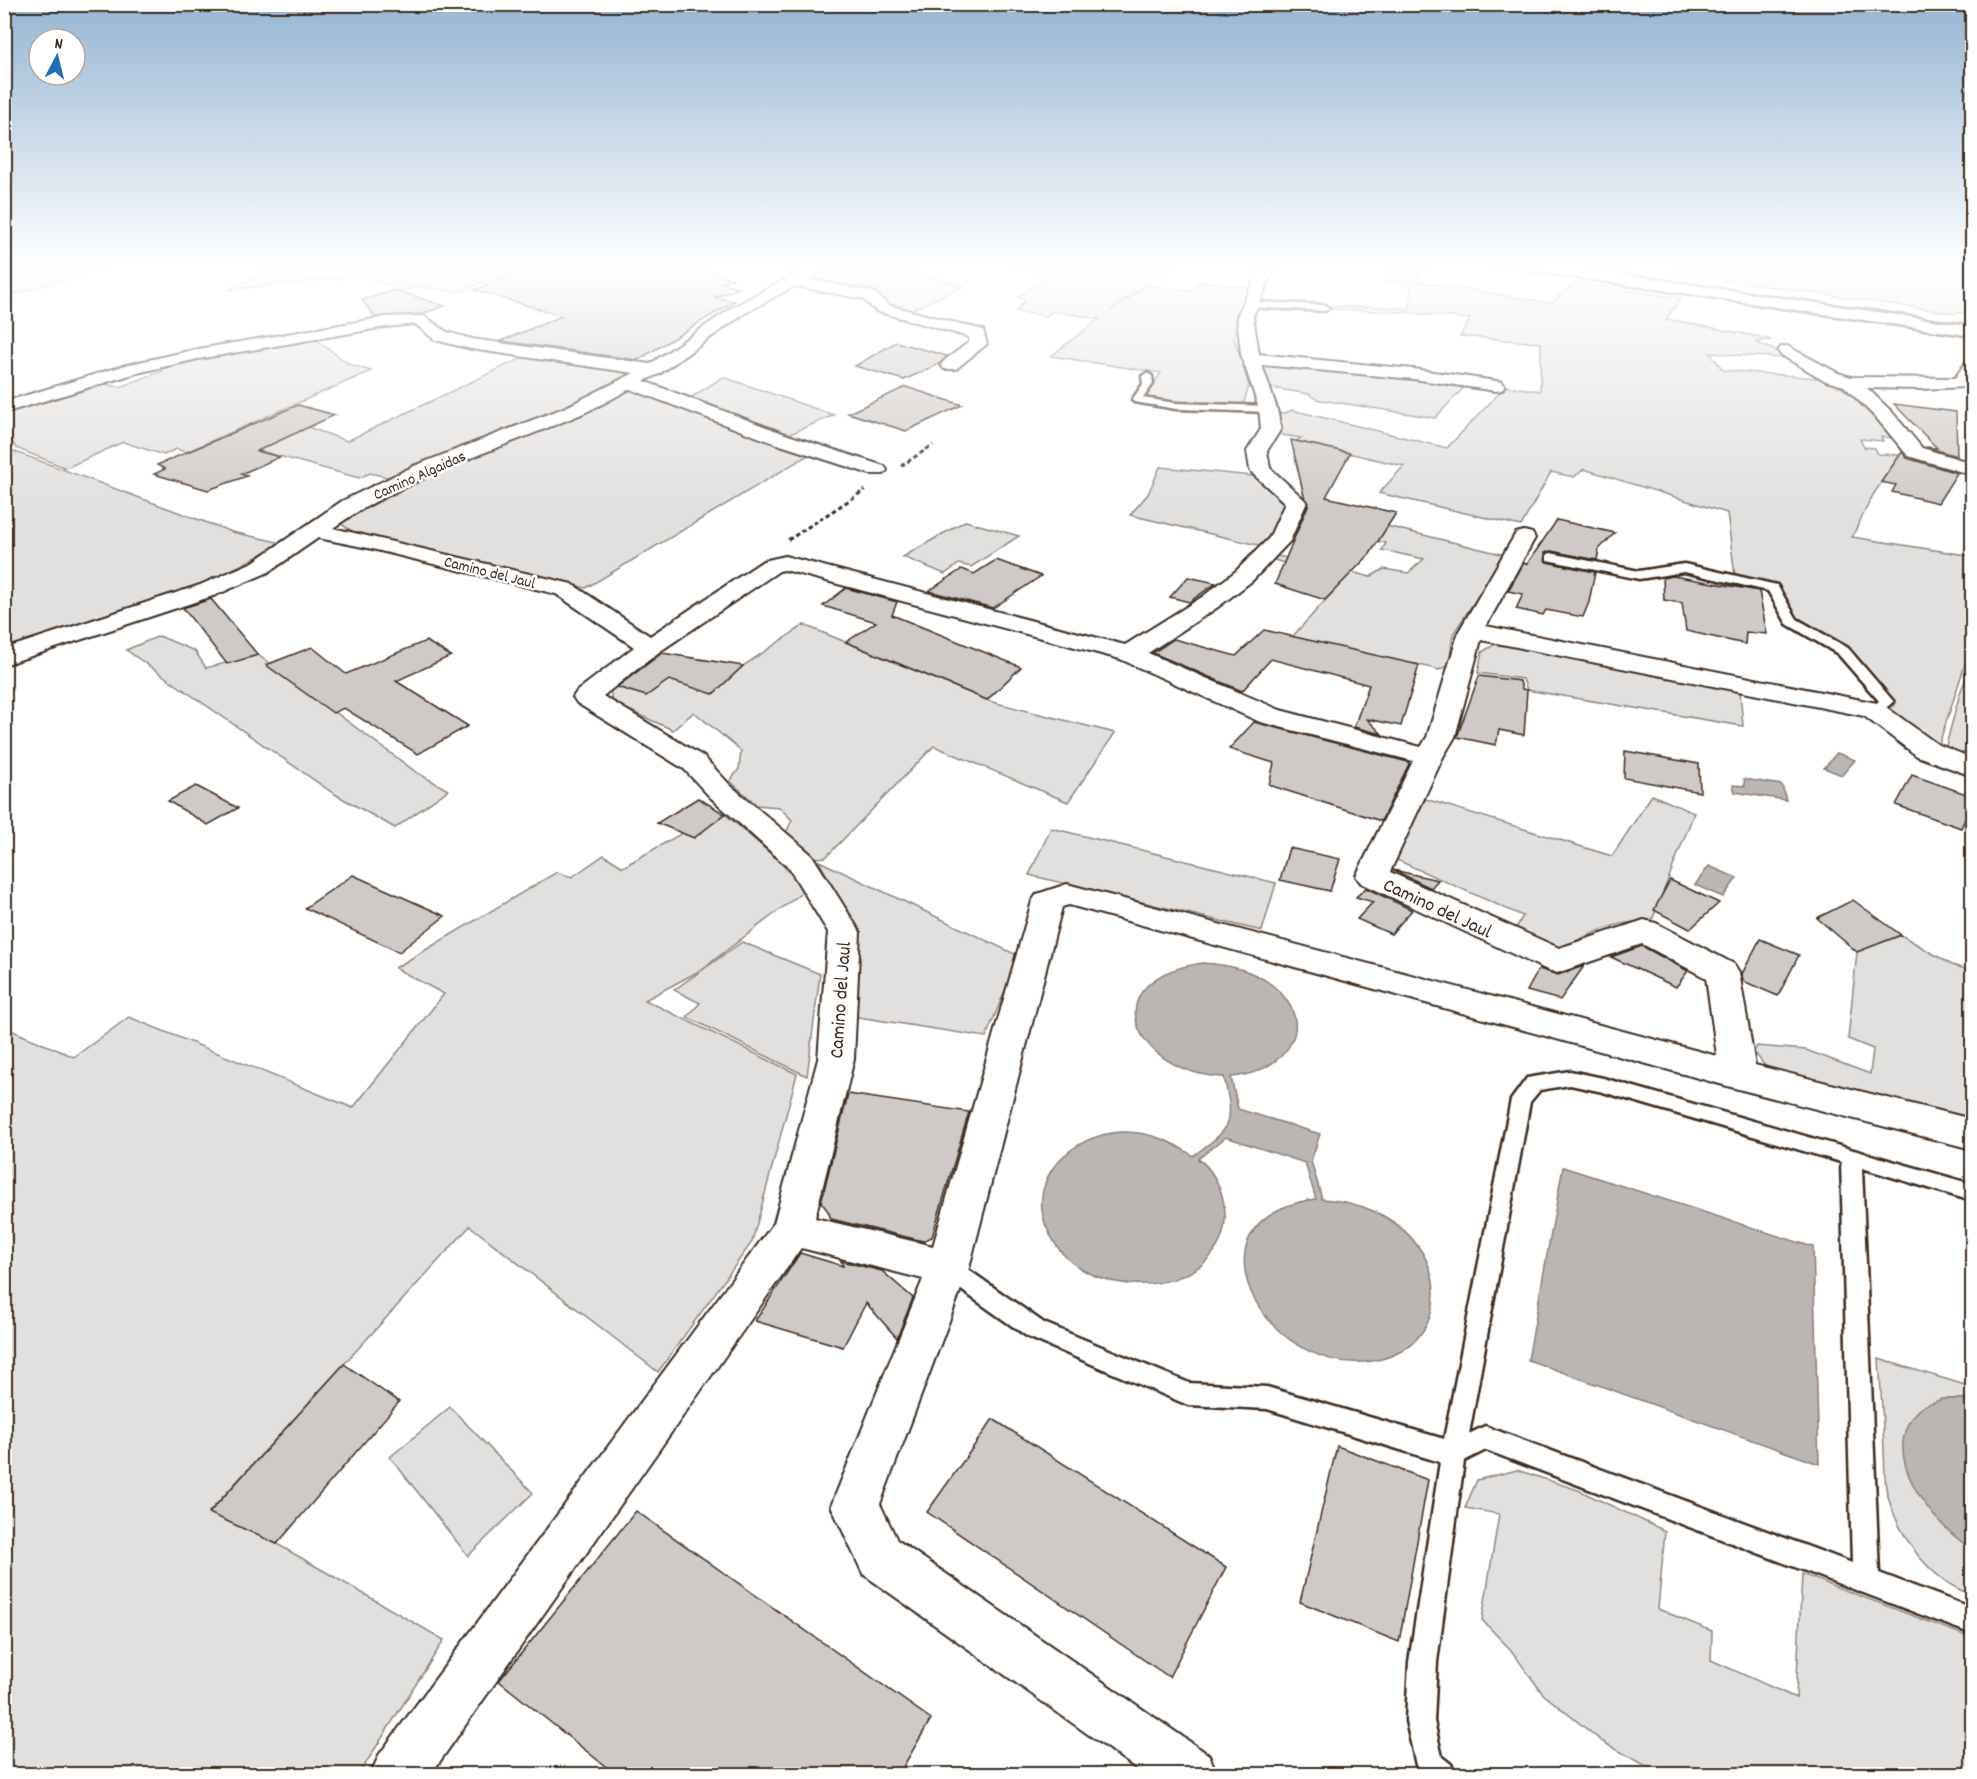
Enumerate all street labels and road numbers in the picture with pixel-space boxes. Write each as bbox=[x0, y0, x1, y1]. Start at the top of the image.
street label: Camino Algaidas bbox=[370, 445, 470, 507]
street label: Camino del Jaul bbox=[441, 551, 538, 596]
street label: Camino del Jaul bbox=[1378, 872, 1496, 947]
street label: Camino del Jaul bbox=[824, 941, 860, 1060]

